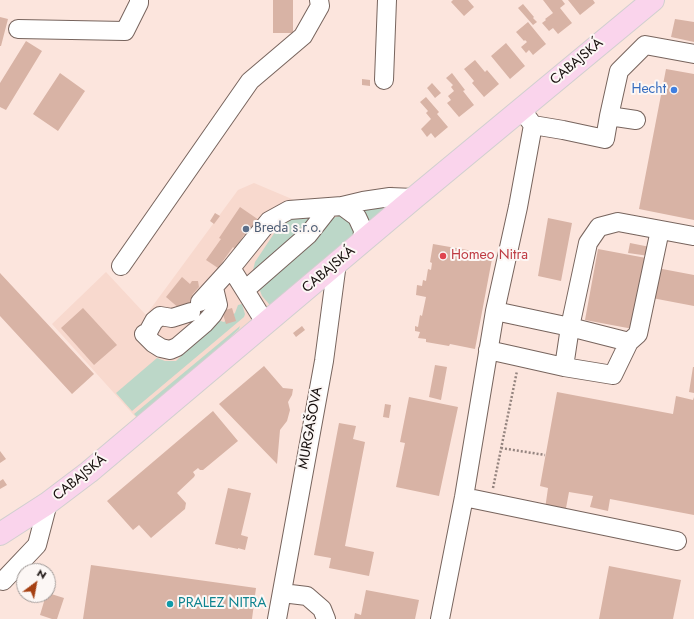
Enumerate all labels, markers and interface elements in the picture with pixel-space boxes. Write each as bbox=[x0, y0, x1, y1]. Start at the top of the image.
street label: CABAJSKÁ bbox=[547, 35, 607, 89]
place label: Hecht bbox=[631, 82, 666, 98]
marker: Hecht bbox=[669, 85, 679, 95]
place label: Breda s.r.o. bbox=[254, 221, 322, 237]
marker: Breda s.r.o. bbox=[241, 224, 251, 234]
street label: CABAJSKÁ bbox=[299, 243, 359, 297]
place label: Homeo Nitra bbox=[451, 248, 528, 264]
marker: Homeo Nitra bbox=[438, 251, 448, 261]
street label: MURGAŠOVA bbox=[296, 386, 326, 470]
street label: CABAJSKÁ bbox=[50, 451, 110, 505]
north arrow bbox=[16, 563, 56, 603]
text: N bbox=[34, 565, 50, 583]
place label: PRALEZ NITRA bbox=[178, 596, 266, 612]
marker: PRALEZ NITRA bbox=[165, 599, 175, 609]

